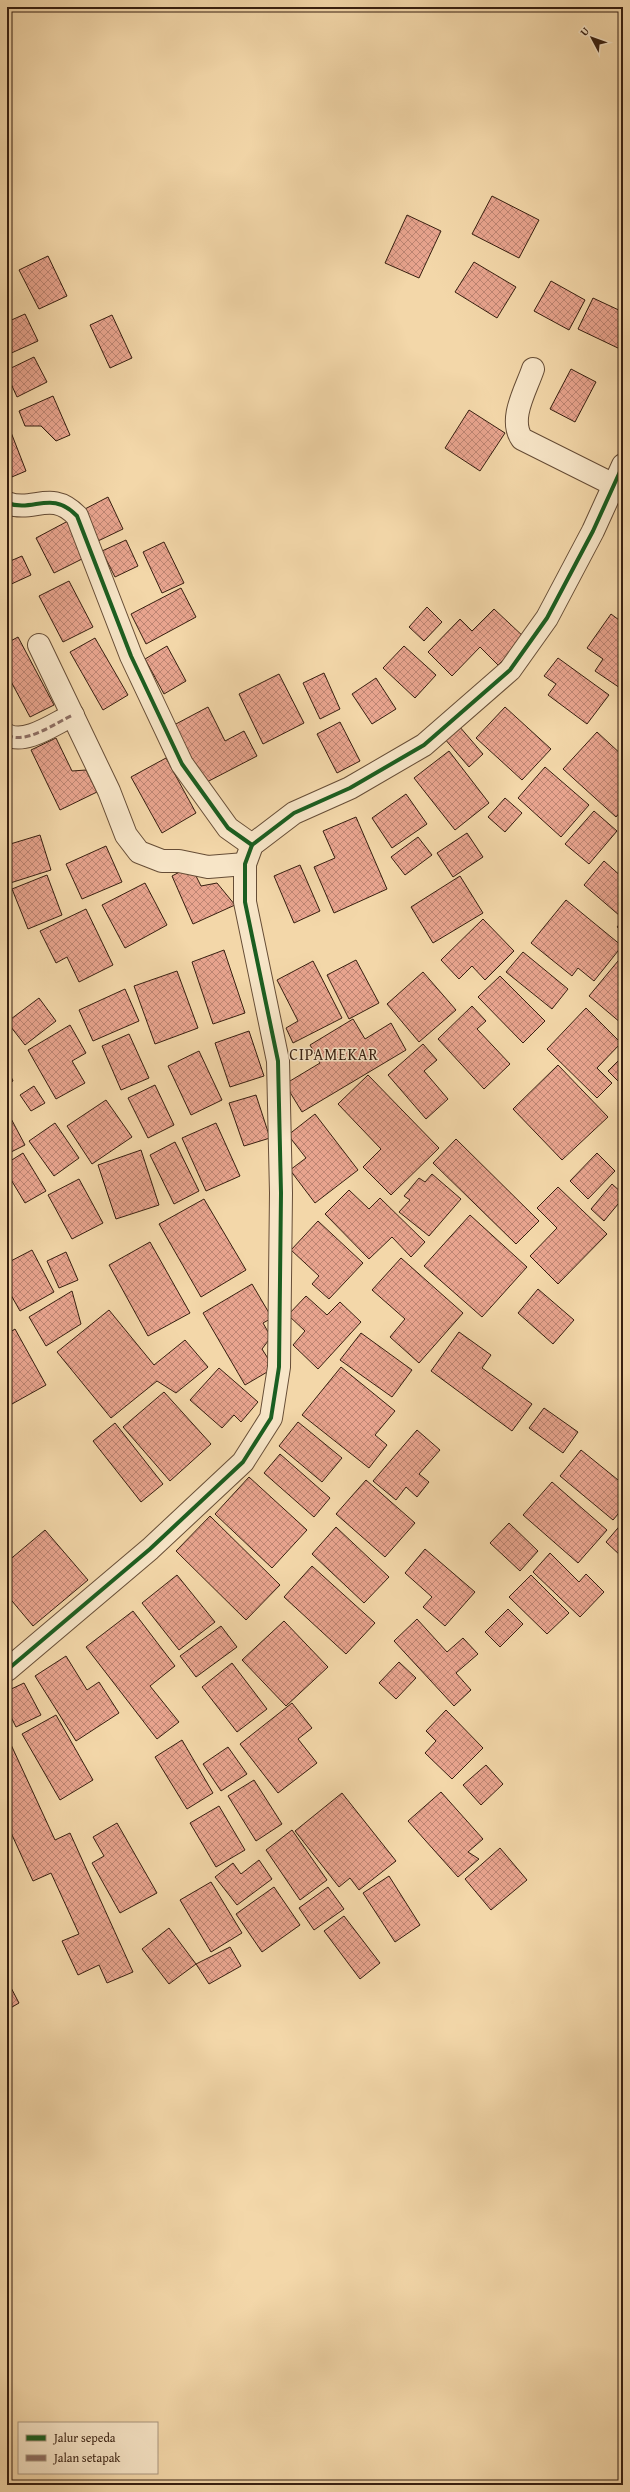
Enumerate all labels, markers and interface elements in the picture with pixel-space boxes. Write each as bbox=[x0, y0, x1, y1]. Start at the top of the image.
north arrow bbox=[572, 18, 612, 58]
text: U bbox=[576, 23, 593, 39]
district label: CIPAMEKAR bbox=[289, 1042, 379, 1066]
legend bbox=[18, 2422, 158, 2474]
text: Jalur sepeda bbox=[52, 2429, 116, 2446]
text: Jalan setapak bbox=[52, 2449, 121, 2466]

